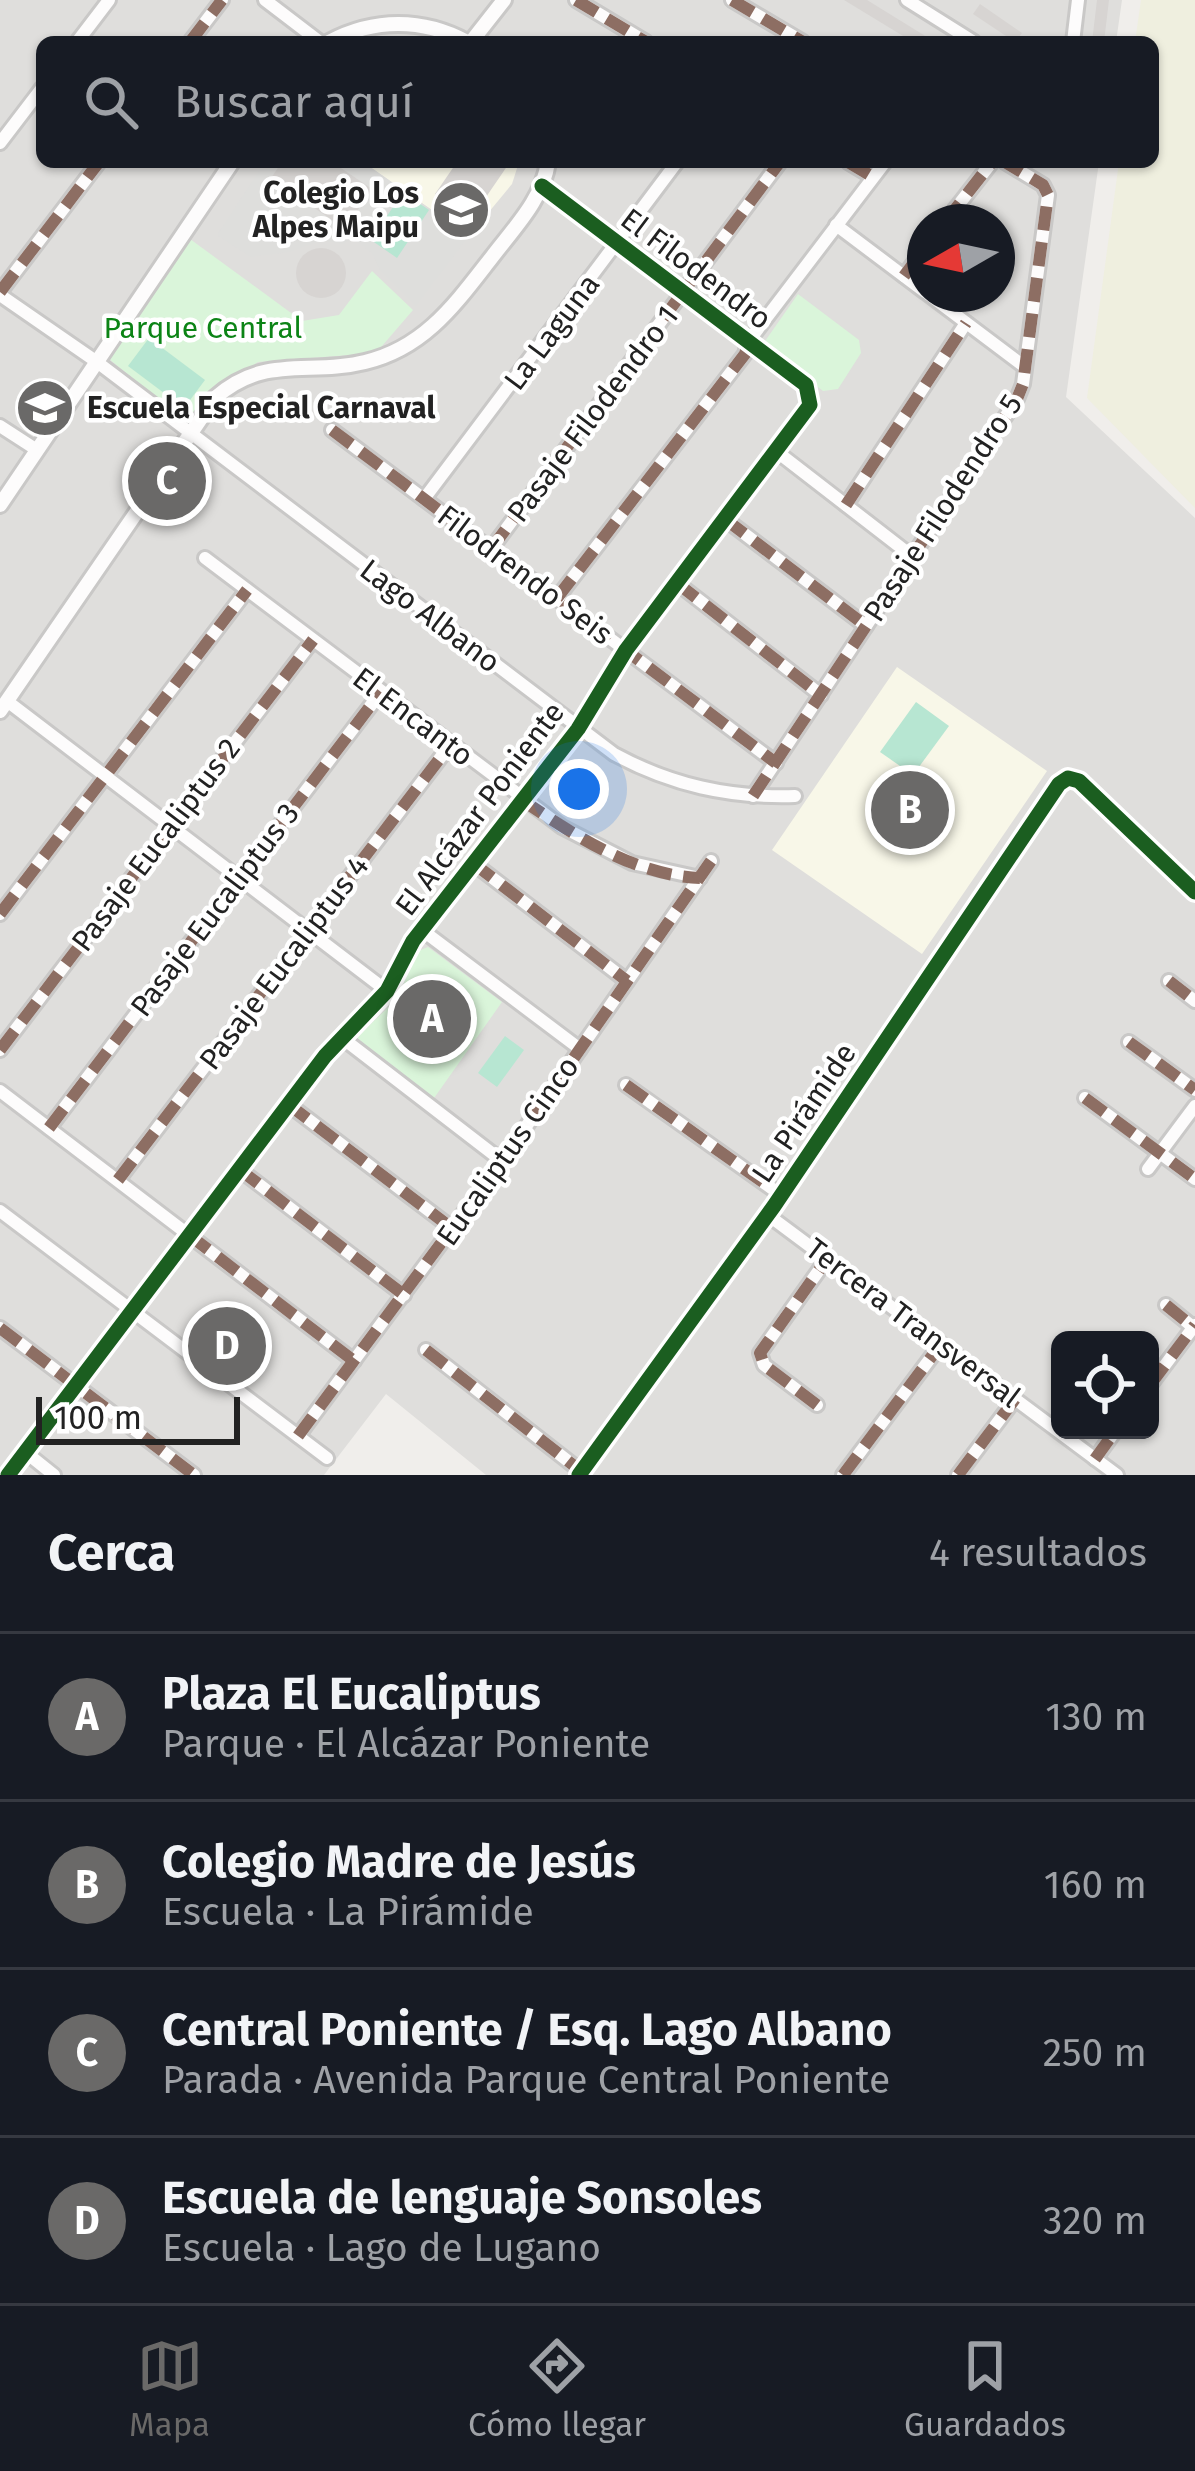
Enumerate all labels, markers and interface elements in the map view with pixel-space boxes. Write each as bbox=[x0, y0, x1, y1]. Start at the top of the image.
search box bbox=[36, 36, 1159, 168]
icon: search bbox=[78, 69, 144, 135]
text: Buscar aquí bbox=[174, 75, 414, 129]
place label: Colegio Los Alpes Maipu bbox=[252, 175, 419, 245]
school or university icon: Colegio Los Alpes Maipu bbox=[430, 179, 492, 241]
street label: El Filodendro bbox=[614, 201, 778, 337]
north arrow bbox=[907, 204, 1015, 312]
street label: La Laguna bbox=[497, 267, 607, 397]
street label: Pasaje Filodendro 1 bbox=[500, 299, 686, 529]
park label: Parque Central bbox=[104, 310, 303, 346]
school or university icon: Escuela Especial Carnaval bbox=[14, 377, 76, 439]
street label: Pasaje Filodendro 5 bbox=[856, 388, 1030, 628]
place label: Escuela Especial Carnaval bbox=[87, 390, 435, 426]
pin: C bbox=[128, 436, 206, 526]
street label: Filodrendo Seis bbox=[431, 498, 619, 652]
street label: Lago Albano bbox=[353, 552, 507, 680]
street label: El Encanto bbox=[346, 660, 480, 774]
street label: El Alcázar Poniente bbox=[388, 695, 572, 923]
street label: Pasaje Eucaliptus 2 bbox=[64, 731, 248, 959]
your location bbox=[549, 759, 609, 819]
pin: B bbox=[871, 765, 949, 855]
street label: Pasaje Eucaliptus 3 bbox=[123, 796, 307, 1024]
street label: Pasaje Eucaliptus 4 bbox=[192, 849, 376, 1077]
pin: A bbox=[393, 974, 471, 1064]
street label: La Pirámide bbox=[744, 1037, 864, 1189]
street label: Eucaliptus Cinco bbox=[429, 1050, 587, 1252]
street label: Tercera Transversal bbox=[799, 1231, 1027, 1415]
pin: D bbox=[188, 1301, 266, 1391]
map controls bbox=[1051, 1331, 1159, 1439]
button: locate bbox=[1051, 1331, 1159, 1439]
scale bar bbox=[36, 1391, 240, 1444]
text: 100 m bbox=[54, 1398, 142, 1438]
text: Cerca bbox=[48, 1522, 175, 1584]
text: 4 resultados bbox=[929, 1530, 1147, 1576]
text: Plaza El Eucaliptus bbox=[162, 1667, 541, 1721]
text: A bbox=[75, 1694, 99, 1740]
text: 130 m bbox=[1045, 1694, 1147, 1740]
text: Parque · El Alcázar Poniente bbox=[162, 1721, 650, 1767]
text: Colegio Madre de Jesús bbox=[162, 1835, 636, 1889]
text: B bbox=[75, 1862, 99, 1908]
text: 160 m bbox=[1044, 1862, 1147, 1908]
text: Escuela · La Pirámide bbox=[162, 1889, 534, 1935]
text: Central Poniente / Esq. Lago Albano bbox=[162, 2003, 892, 2057]
text: C bbox=[76, 2030, 98, 2076]
text: 250 m bbox=[1043, 2030, 1147, 2076]
text: Parada · Avenida Parque Central Poniente bbox=[162, 2057, 890, 2103]
text: Escuela de lenguaje Sonsoles bbox=[162, 2171, 762, 2225]
text: D bbox=[74, 2198, 100, 2244]
text: 320 m bbox=[1043, 2198, 1147, 2244]
text: Escuela · Lago de Lugano bbox=[162, 2225, 601, 2271]
tab: Mapa bbox=[129, 2333, 210, 2445]
tab: Cómo llegar bbox=[468, 2333, 646, 2445]
tab: Guardados bbox=[904, 2333, 1066, 2445]

